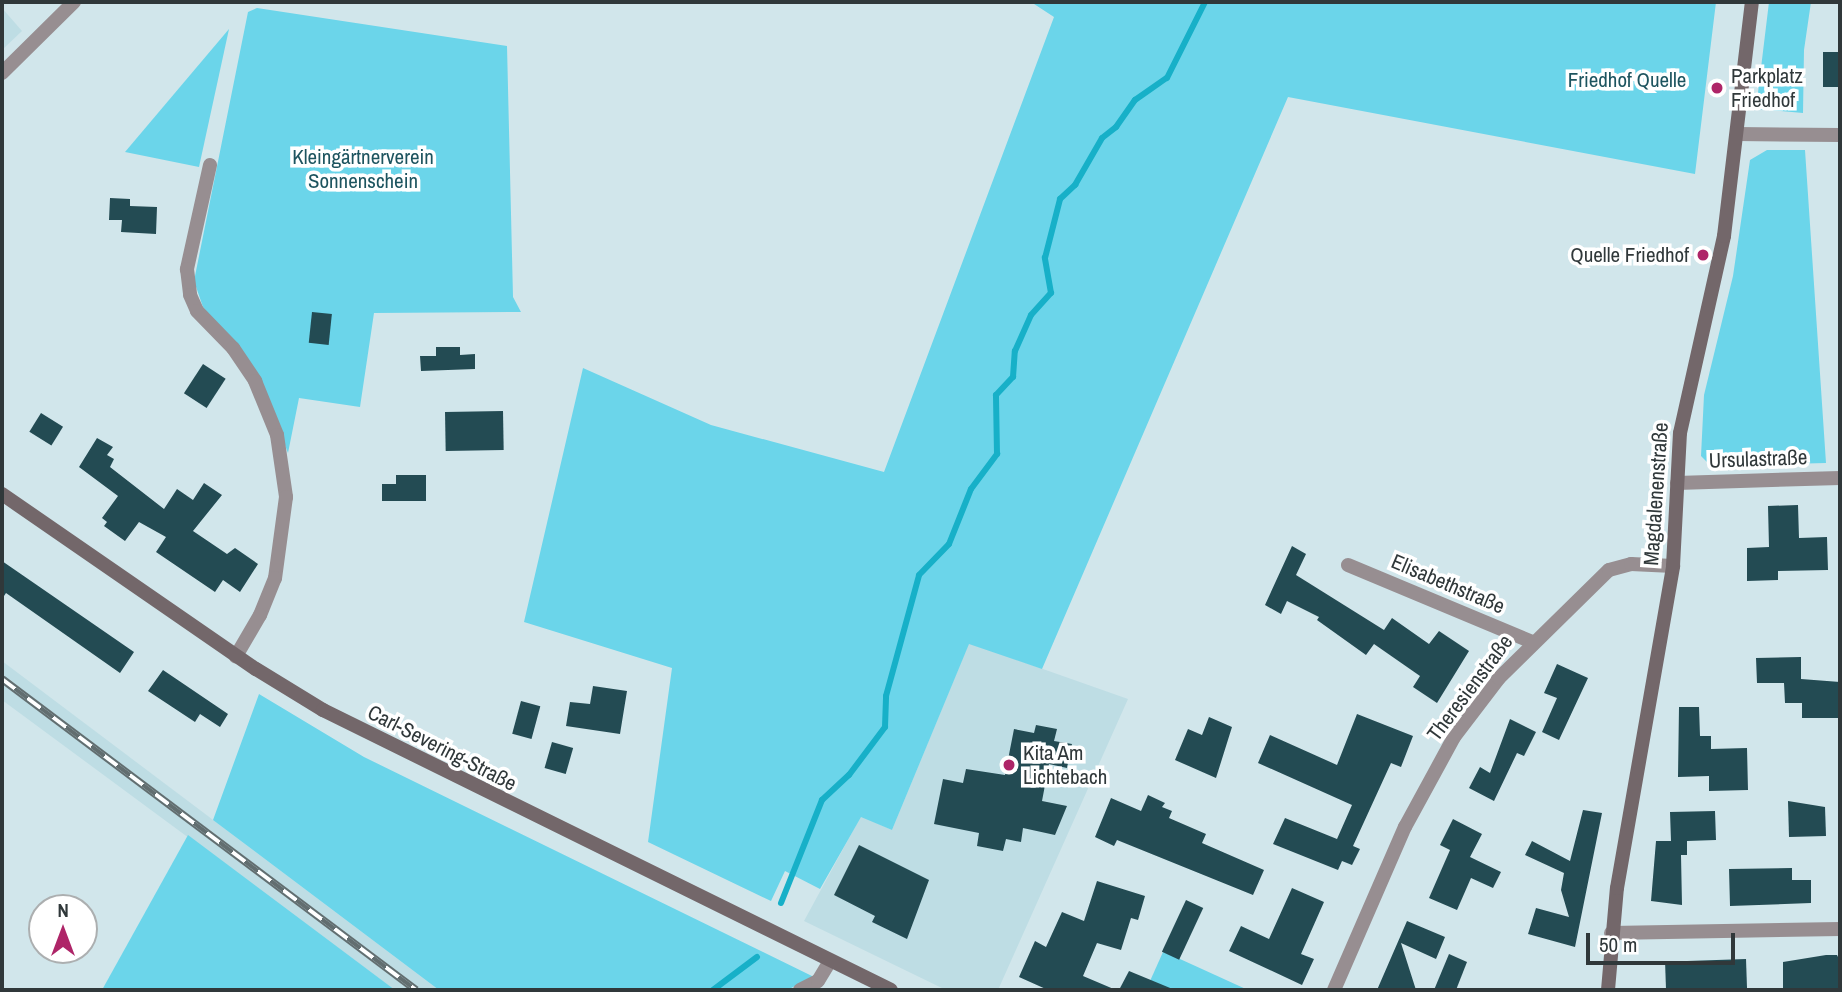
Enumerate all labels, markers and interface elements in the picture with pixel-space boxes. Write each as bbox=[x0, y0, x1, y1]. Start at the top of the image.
place label: Parkplatz Friedhof bbox=[1731, 63, 1803, 113]
park label: Friedhof Quelle bbox=[1568, 67, 1686, 93]
marker: Parkplatz Friedhof bbox=[1709, 80, 1725, 96]
park label: Kleingärtnerverein Sonnenschein bbox=[292, 144, 434, 194]
place label: Quelle Friedhof bbox=[1570, 242, 1689, 268]
marker: Quelle Friedhof bbox=[1695, 247, 1711, 263]
street label: Magdalenenstraße bbox=[1638, 422, 1674, 566]
street label: Ursulastraße bbox=[1708, 445, 1808, 473]
street label: Elisabethstraße bbox=[1388, 549, 1508, 619]
street label: Theresienstraße bbox=[1422, 630, 1518, 746]
street label: Carl-Severing-Straße bbox=[363, 700, 521, 796]
place label: Kita Am Lichtebach bbox=[1023, 740, 1107, 790]
marker: Kita Am Lichtebach bbox=[1001, 757, 1017, 773]
north arrow bbox=[28, 894, 98, 964]
text: N bbox=[57, 897, 69, 923]
scale bar bbox=[1590, 918, 1739, 962]
text: 50 m bbox=[1599, 930, 1637, 959]

